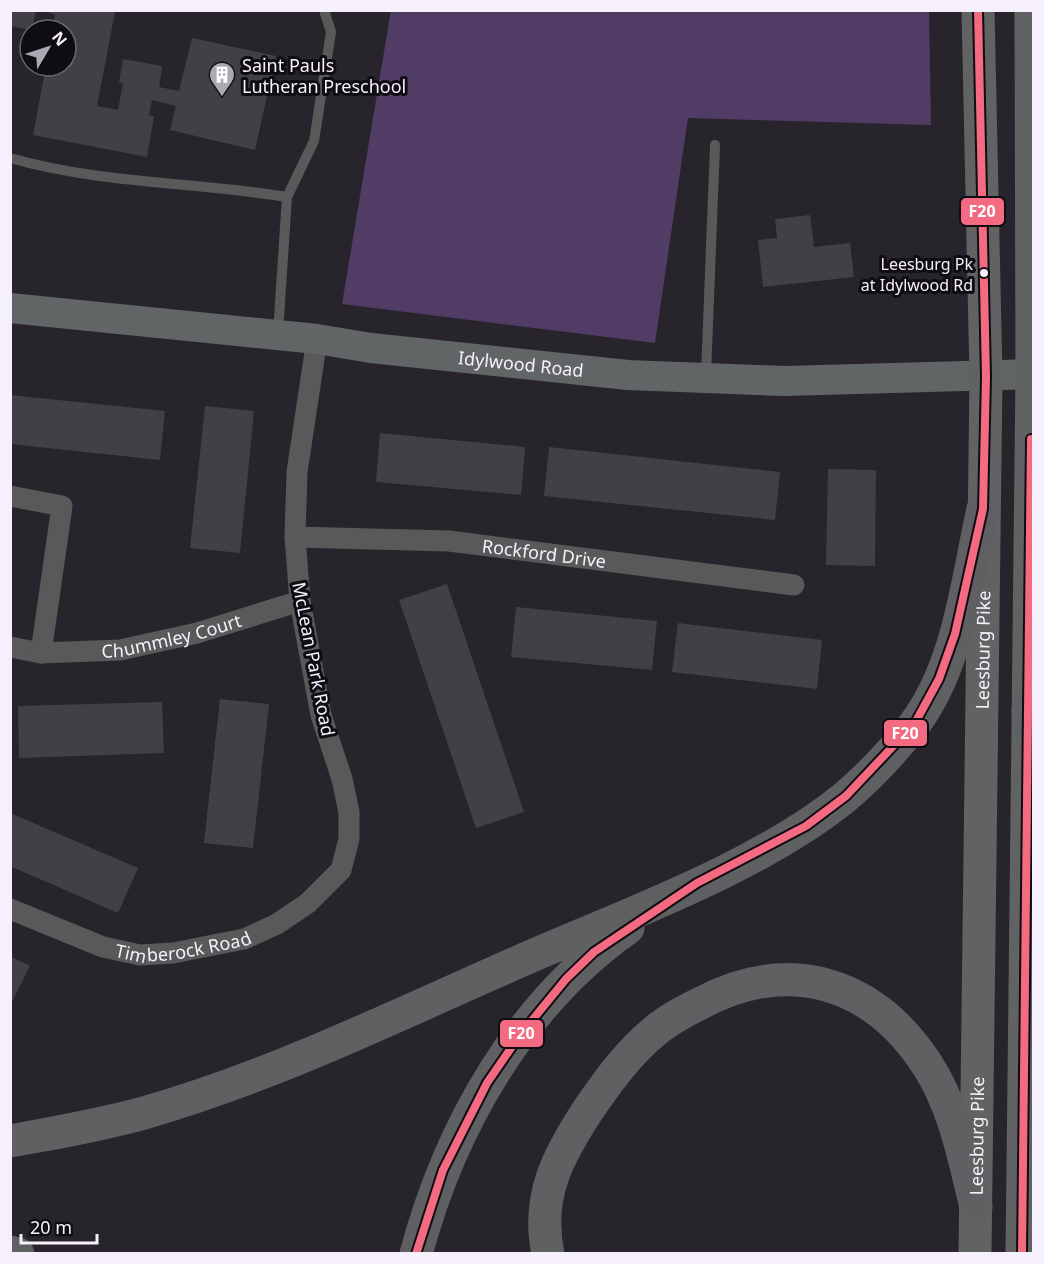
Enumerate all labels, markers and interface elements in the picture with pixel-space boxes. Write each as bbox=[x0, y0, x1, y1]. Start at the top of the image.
north arrow bbox=[18, 18, 78, 78]
text: N bbox=[47, 27, 72, 51]
place label: Saint Pauls Lutheran Preschool bbox=[242, 53, 406, 98]
building icon: Saint Pauls Lutheran Preschool bbox=[207, 60, 237, 98]
line badge: F20 bbox=[960, 197, 1005, 226]
text: F20 bbox=[968, 200, 996, 222]
place label: Leesburg Pk at Idylwood Rd bbox=[861, 253, 973, 296]
marker: Leesburg Pk at Idylwood Rd bbox=[978, 267, 990, 279]
street label: Idylwood Road bbox=[457, 345, 585, 382]
street label: Rockford Drive bbox=[481, 533, 608, 573]
street label: McLean Park Road bbox=[287, 580, 341, 738]
street label: Leesburg Pike bbox=[970, 590, 995, 710]
street label: Chummley Court bbox=[101, 608, 245, 663]
line badge: F20 bbox=[883, 719, 928, 747]
text: F20 bbox=[891, 722, 919, 744]
street label: Timberock Road bbox=[113, 925, 255, 968]
line badge: F20 bbox=[499, 1019, 544, 1048]
text: F20 bbox=[507, 1022, 535, 1044]
street label: Leesburg Pike bbox=[964, 1076, 989, 1196]
scale bar bbox=[21, 1207, 98, 1245]
text: 20 m bbox=[30, 1215, 72, 1239]

